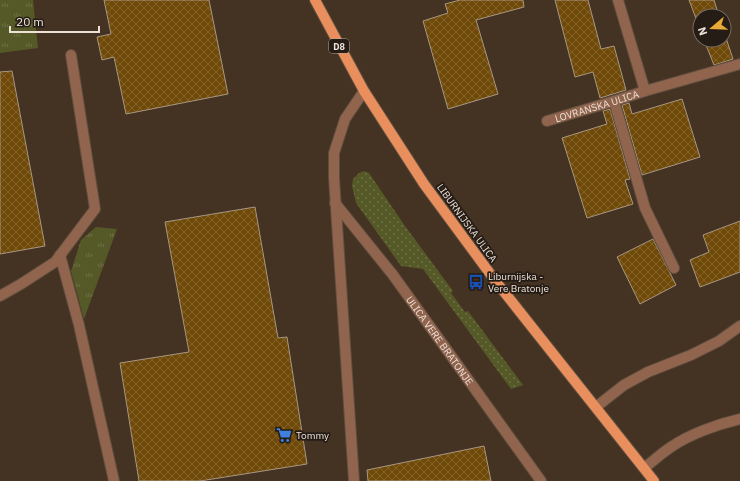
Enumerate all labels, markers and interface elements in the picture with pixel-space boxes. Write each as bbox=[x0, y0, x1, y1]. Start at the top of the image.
scale bar bbox=[10, 8, 99, 34]
north arrow bbox=[692, 8, 732, 48]
text: 20 m bbox=[16, 14, 44, 29]
text: N bbox=[695, 25, 710, 37]
road number: D8 bbox=[329, 39, 349, 53]
street label: LOVRANSKA ULICA bbox=[553, 87, 641, 125]
street label: LIBURNIJSKA ULICA bbox=[434, 181, 500, 265]
place label: Liburnijska - Vere Bratonje bbox=[488, 270, 549, 295]
bus stop icon: Liburnijska - Vere Bratonje bbox=[467, 273, 485, 291]
street label: ULICA VERE BRATONJE bbox=[404, 293, 477, 388]
supermarket icon: Tommy bbox=[275, 426, 293, 444]
place label: Tommy bbox=[296, 429, 329, 442]

